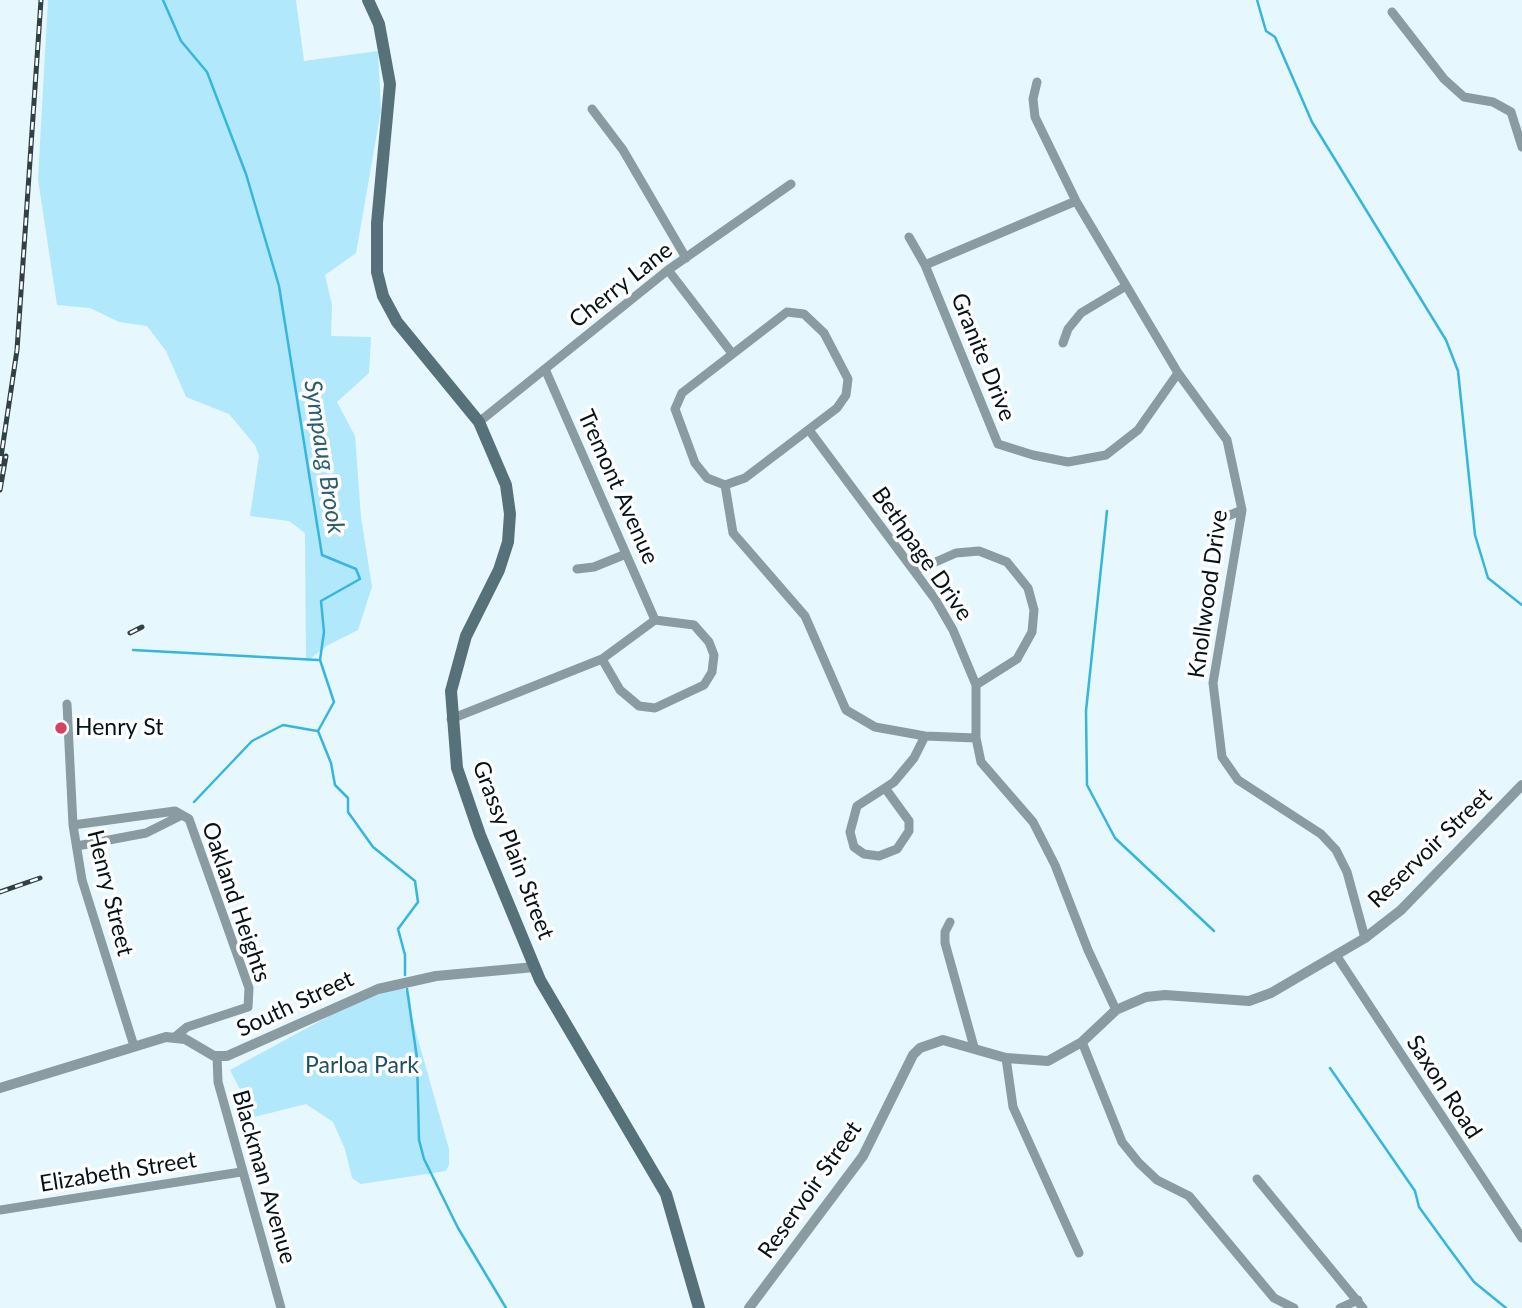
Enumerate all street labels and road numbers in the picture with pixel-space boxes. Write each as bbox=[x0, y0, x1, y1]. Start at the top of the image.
street label: Cherry Lane bbox=[564, 236, 678, 334]
street label: Granite Drive bbox=[945, 289, 1021, 425]
street label: Tremont Avenue bbox=[572, 406, 664, 568]
street label: Bethpage Drive bbox=[866, 482, 978, 626]
street label: Knollwood Drive bbox=[1183, 508, 1233, 680]
street label: Grassy Plain Street bbox=[466, 757, 560, 943]
street label: Reservoir Street bbox=[1362, 782, 1498, 914]
street label: Oakland Heights bbox=[196, 818, 276, 986]
street label: Henry Street bbox=[81, 827, 139, 959]
street label: South Street bbox=[232, 965, 358, 1043]
street label: Saxon Road bbox=[1400, 1030, 1488, 1144]
street label: Blackman Avenue bbox=[226, 1087, 302, 1267]
street label: Reservoir Street bbox=[752, 1116, 868, 1264]
street label: Elizabeth Street bbox=[38, 1146, 198, 1198]

